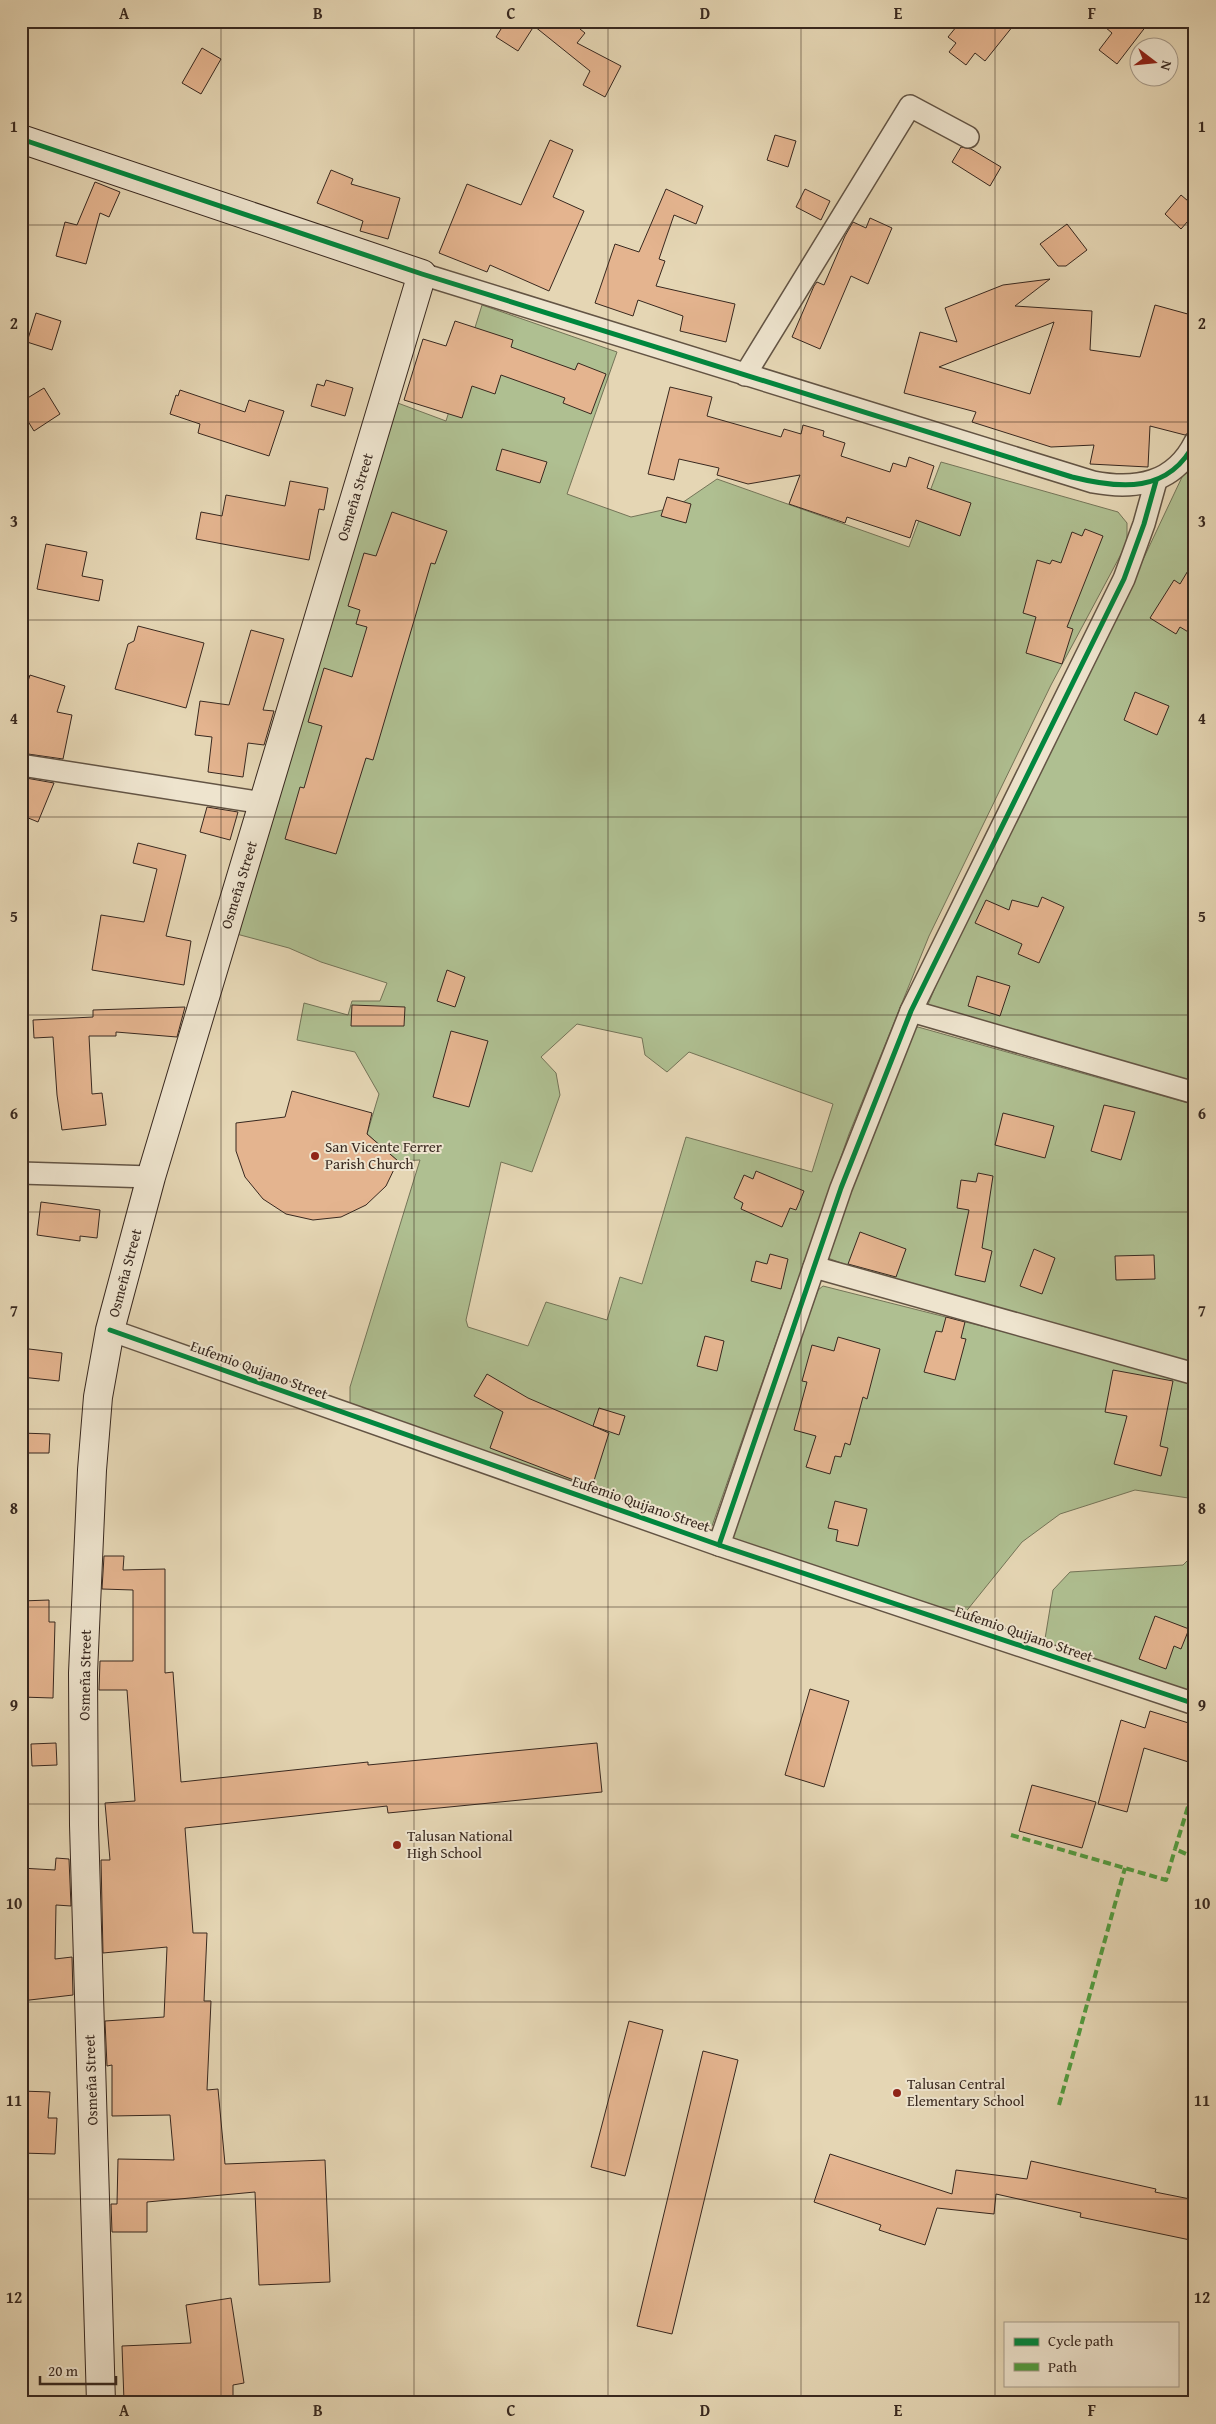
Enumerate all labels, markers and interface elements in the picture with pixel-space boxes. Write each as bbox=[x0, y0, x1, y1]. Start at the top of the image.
text: A bbox=[119, 1, 130, 25]
text: B bbox=[313, 1, 323, 25]
text: C bbox=[506, 1, 516, 25]
text: D bbox=[700, 1, 710, 25]
text: E bbox=[894, 1, 903, 25]
text: F bbox=[1088, 1, 1096, 25]
north arrow bbox=[1128, 38, 1178, 88]
text: N bbox=[1155, 58, 1177, 73]
text: 1 bbox=[10, 114, 18, 138]
text: 1 bbox=[1198, 114, 1206, 138]
text: 2 bbox=[10, 311, 18, 335]
text: 2 bbox=[1198, 311, 1206, 335]
street label: Osmeña Street bbox=[331, 450, 378, 543]
text: 3 bbox=[10, 509, 18, 533]
text: 3 bbox=[1198, 509, 1206, 533]
text: 4 bbox=[10, 706, 18, 730]
text: 4 bbox=[1198, 706, 1206, 730]
street label: Osmeña Street bbox=[215, 838, 262, 931]
text: 5 bbox=[10, 904, 18, 928]
text: 5 bbox=[1198, 904, 1206, 928]
text: 6 bbox=[10, 1101, 18, 1125]
text: 6 bbox=[1198, 1101, 1206, 1125]
place label: San Vicente Ferrer Parish Church bbox=[325, 1136, 442, 1174]
marker: San Vicente Ferrer Parish Church bbox=[309, 1150, 321, 1162]
street label: Osmeña Street bbox=[103, 1225, 147, 1320]
text: 7 bbox=[10, 1298, 18, 1322]
text: 7 bbox=[1198, 1298, 1206, 1322]
street label: Eufemio Quijano Street bbox=[188, 1335, 331, 1404]
street label: Eufemio Quijano Street bbox=[569, 1470, 714, 1537]
text: 8 bbox=[10, 1496, 18, 1520]
text: 8 bbox=[1198, 1496, 1206, 1520]
street label: Eufemio Quijano Street bbox=[952, 1600, 1097, 1667]
street label: Osmeña Street bbox=[73, 1629, 96, 1721]
text: 9 bbox=[10, 1693, 18, 1717]
text: 9 bbox=[1198, 1693, 1206, 1717]
place label: Talusan National High School bbox=[407, 1825, 513, 1863]
marker: Talusan National High School bbox=[391, 1839, 403, 1851]
text: 10 bbox=[6, 1891, 22, 1915]
text: 10 bbox=[1194, 1891, 1210, 1915]
street label: Osmeña Street bbox=[78, 2033, 103, 2126]
place label: Talusan Central Elementary School bbox=[907, 2073, 1025, 2111]
marker: Talusan Central Elementary School bbox=[891, 2087, 903, 2099]
text: 11 bbox=[6, 2088, 22, 2112]
text: 11 bbox=[1194, 2088, 1210, 2112]
text: 12 bbox=[6, 2285, 22, 2309]
text: 12 bbox=[1194, 2285, 1210, 2309]
legend bbox=[1004, 2322, 1178, 2386]
text: Cycle path bbox=[1048, 2330, 1114, 2351]
scale bar bbox=[40, 2354, 116, 2386]
text: Path bbox=[1048, 2356, 1077, 2377]
text: 20 m bbox=[48, 2360, 79, 2381]
text: A bbox=[119, 2398, 130, 2422]
text: B bbox=[313, 2398, 323, 2422]
text: C bbox=[506, 2398, 516, 2422]
text: D bbox=[700, 2398, 710, 2422]
text: E bbox=[894, 2398, 903, 2422]
text: F bbox=[1088, 2398, 1096, 2422]

